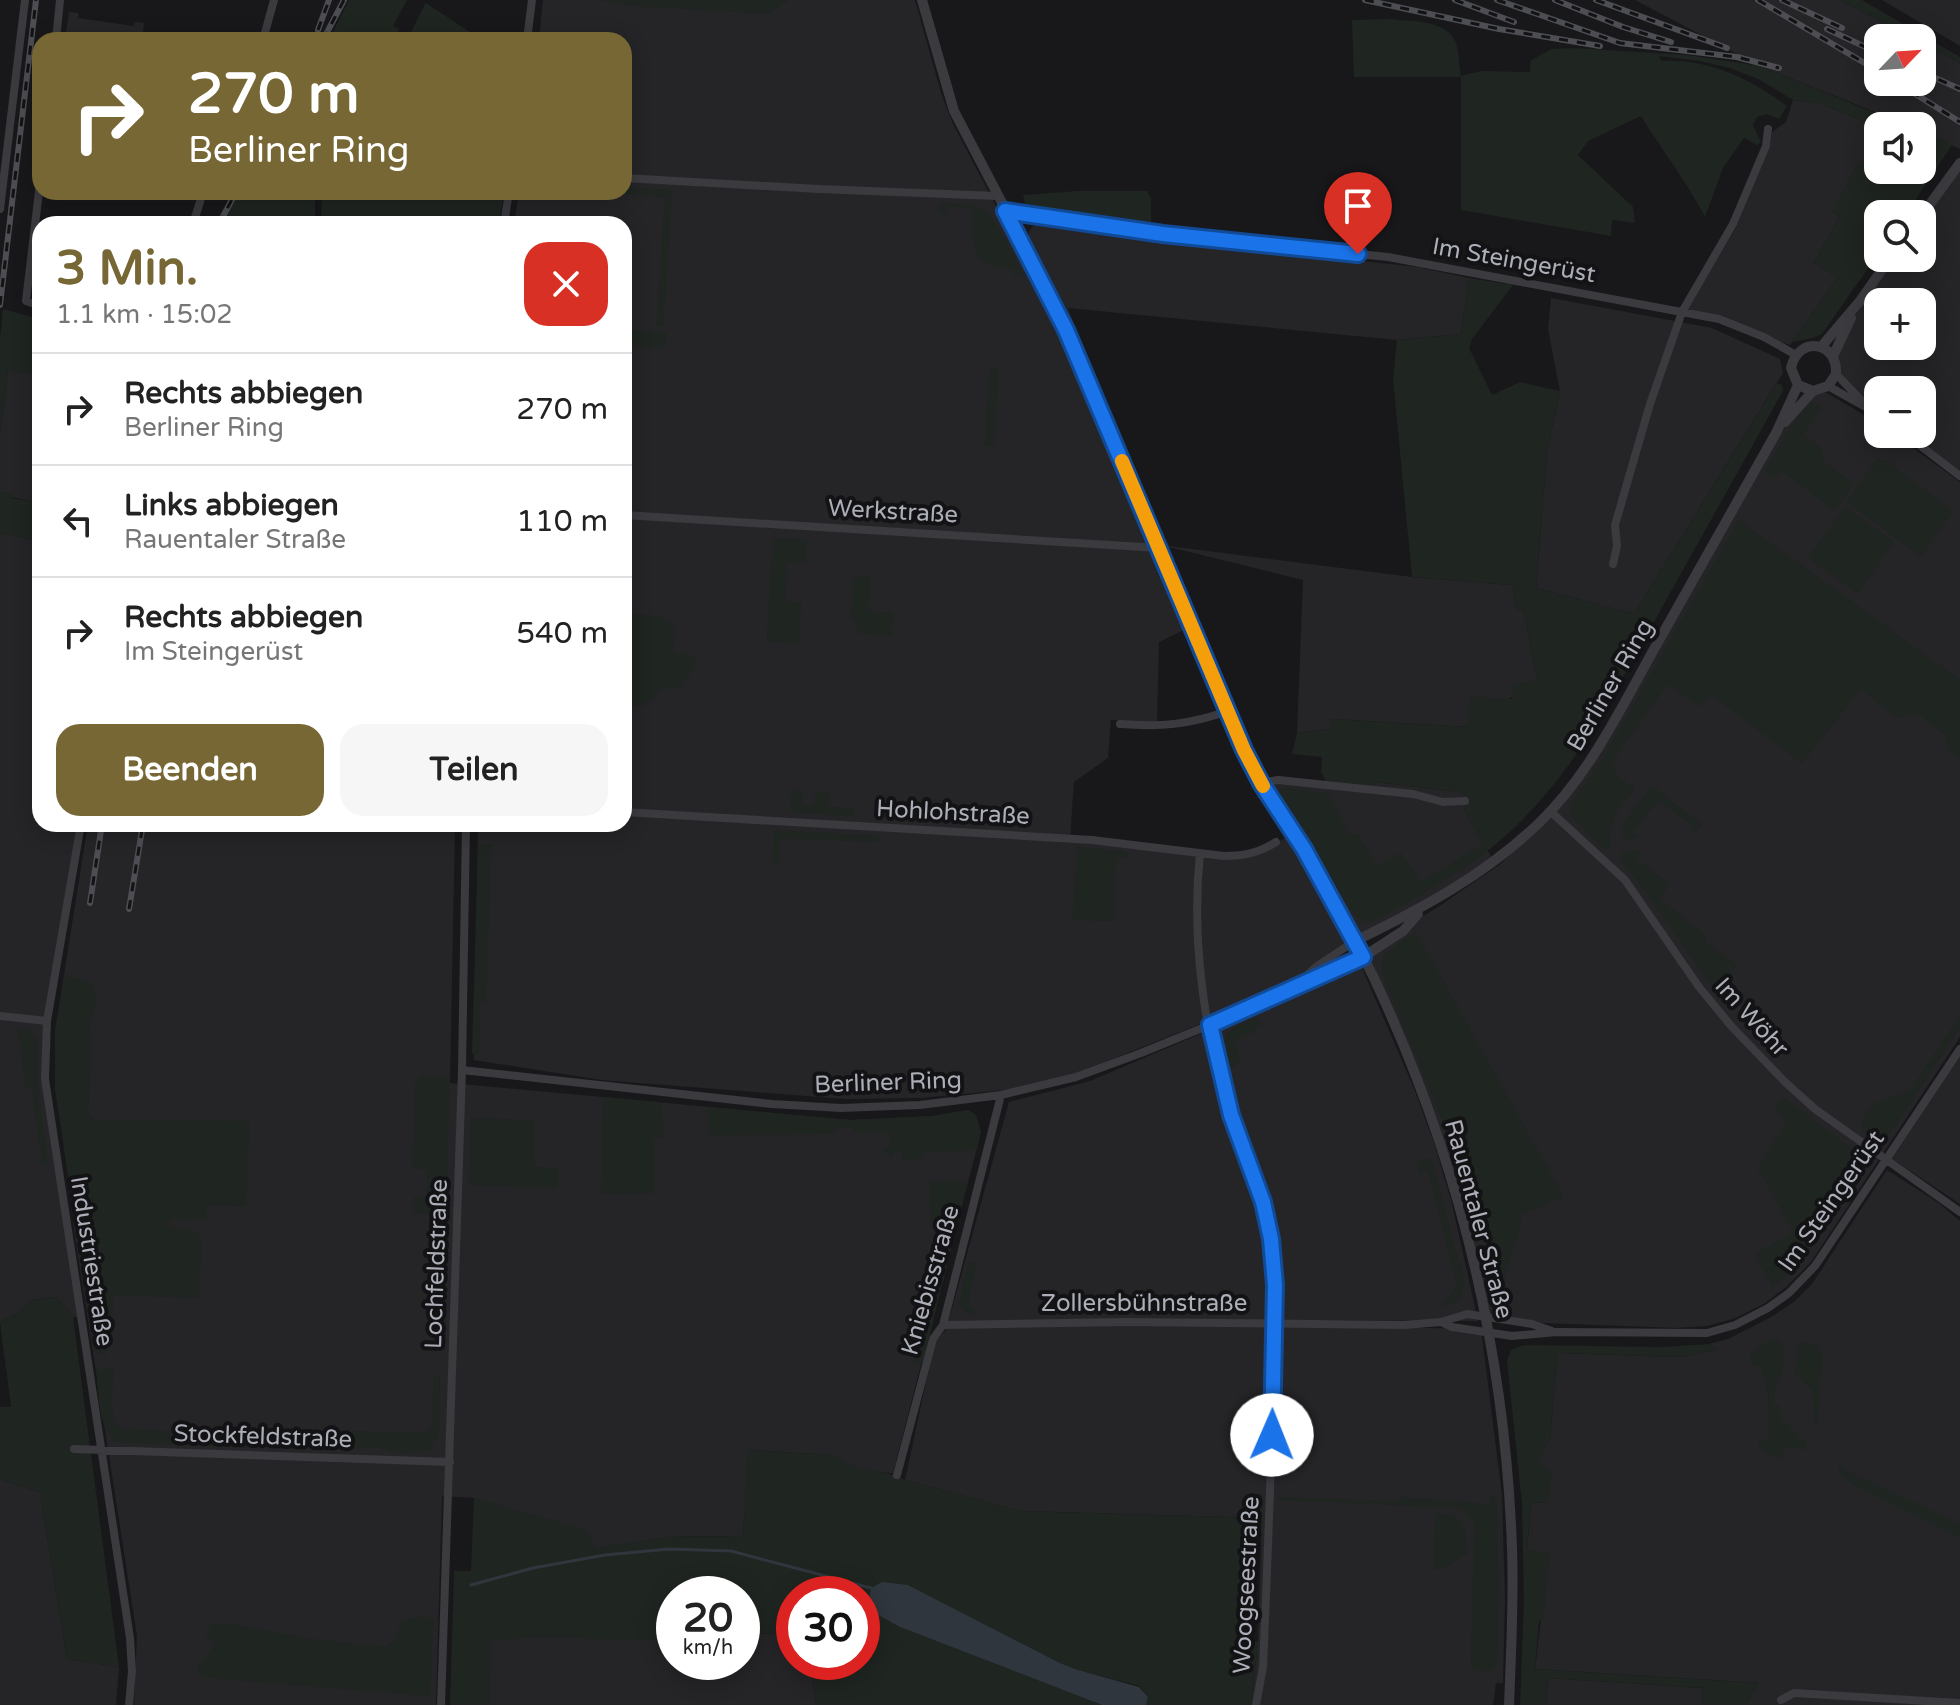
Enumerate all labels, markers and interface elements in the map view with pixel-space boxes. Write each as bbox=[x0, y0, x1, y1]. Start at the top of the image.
north arrow bbox=[1864, 24, 1936, 96]
map controls bbox=[1864, 24, 1936, 448]
text: 270 m bbox=[188, 61, 359, 128]
icon: right bbox=[56, 64, 160, 168]
button: sound bbox=[1864, 112, 1936, 184]
text: Berliner Ring bbox=[188, 129, 410, 172]
pin bbox=[1324, 172, 1392, 254]
icon: arrive bbox=[1336, 184, 1380, 228]
button: search bbox=[1864, 200, 1936, 272]
street label: Im Steingerüst bbox=[1430, 232, 1598, 289]
text: 3 Min. bbox=[56, 240, 198, 298]
button: close bbox=[524, 242, 608, 326]
button: + bbox=[1864, 288, 1936, 360]
text: 1.1 km · 15:02 bbox=[56, 299, 233, 330]
text: Rechts abbiegen bbox=[124, 375, 363, 412]
button: − bbox=[1864, 376, 1936, 448]
icon: right bbox=[56, 387, 100, 431]
text: 270 m bbox=[516, 391, 608, 428]
text: Berliner Ring bbox=[124, 412, 284, 443]
text: Links abbiegen bbox=[124, 487, 339, 524]
street label: Werkstraße bbox=[827, 494, 959, 529]
icon: left bbox=[56, 499, 100, 543]
text: 110 m bbox=[516, 503, 608, 540]
text: Rauentaler Straße bbox=[124, 524, 346, 555]
text: Rechts abbiegen bbox=[124, 599, 363, 636]
icon: right bbox=[56, 611, 100, 655]
street label: Berliner Ring bbox=[1561, 614, 1660, 756]
text: 540 m bbox=[516, 615, 608, 652]
text: Im Steingerüst bbox=[124, 636, 303, 667]
button: Beenden bbox=[56, 724, 324, 816]
button: Teilen bbox=[340, 724, 608, 816]
street label: Hohlohstraße bbox=[876, 794, 1030, 831]
street label: Im Wöhr bbox=[1709, 972, 1795, 1063]
street label: Berliner Ring bbox=[814, 1065, 962, 1100]
street label: Rauentaler Straße bbox=[1438, 1116, 1519, 1322]
street label: Im Steingerüst bbox=[1772, 1125, 1891, 1277]
street label: Industriestraße bbox=[64, 1174, 119, 1348]
street label: Lochfeldstraße bbox=[419, 1178, 454, 1350]
street label: Kniebisstraße bbox=[895, 1202, 966, 1358]
street label: Zollersbühnstraße bbox=[1041, 1289, 1247, 1318]
position arrow bbox=[1230, 1393, 1314, 1477]
street label: Stockfeldstraße bbox=[173, 1419, 353, 1454]
street label: Woogseestraße bbox=[1227, 1496, 1266, 1674]
speed limit sign: 30 bbox=[776, 1576, 880, 1680]
text: 20 bbox=[683, 1594, 733, 1642]
text: km/h bbox=[683, 1636, 733, 1660]

